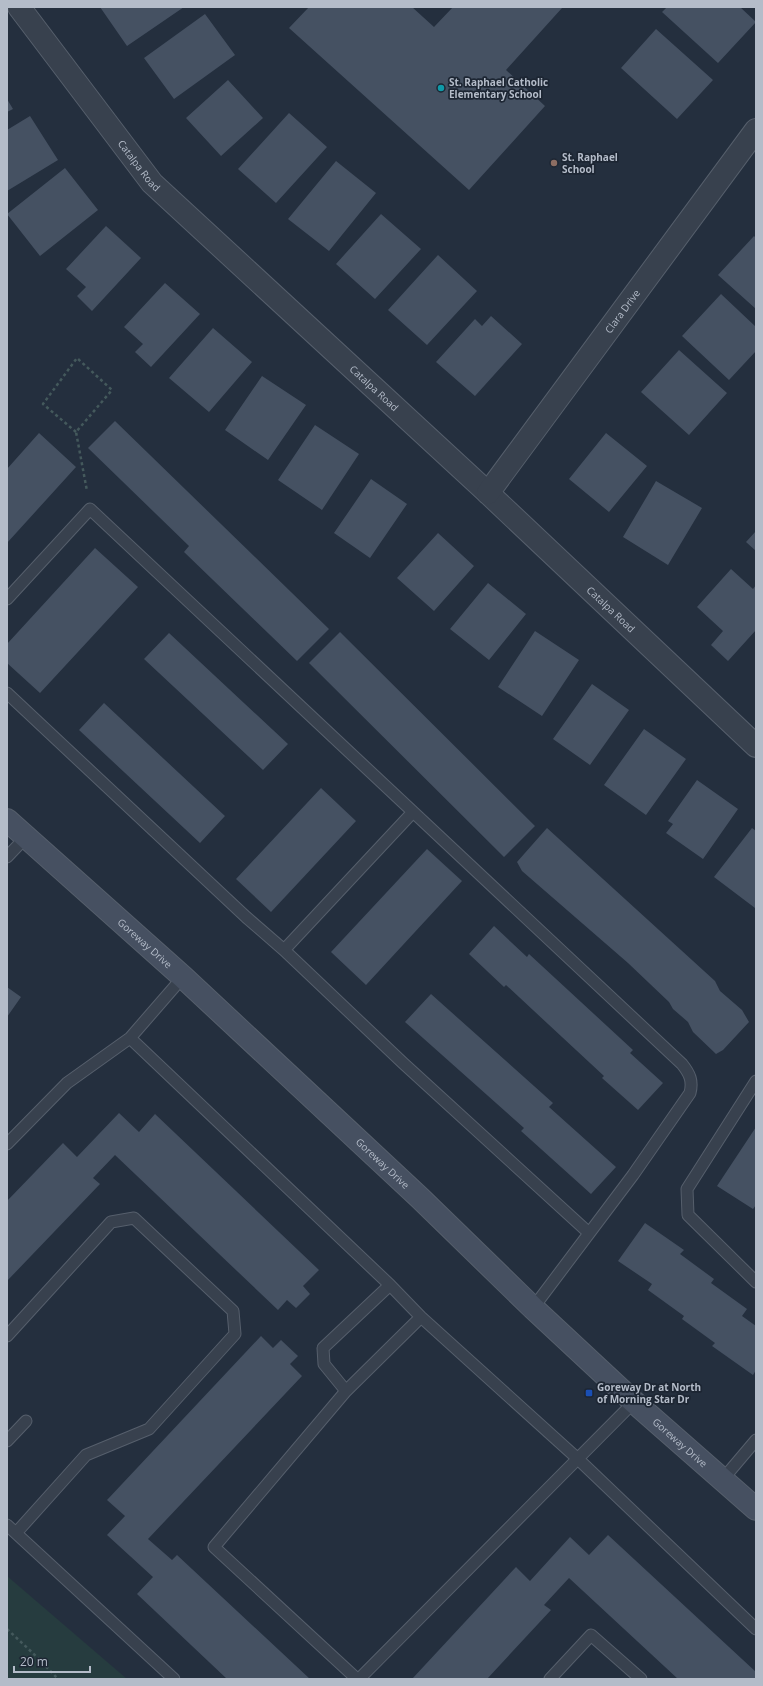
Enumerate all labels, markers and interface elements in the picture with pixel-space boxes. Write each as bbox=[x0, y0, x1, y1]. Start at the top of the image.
place label: St. Raphael Catholic Elementary School bbox=[449, 75, 548, 101]
marker: St. Raphael Catholic Elementary School bbox=[436, 83, 446, 93]
street label: Catalpa Road bbox=[115, 137, 164, 194]
place label: St. Raphael School bbox=[562, 150, 618, 176]
marker: St. Raphael School bbox=[549, 158, 559, 168]
street label: Clara Drive bbox=[601, 286, 643, 336]
street label: Catalpa Road bbox=[347, 362, 402, 414]
street label: Catalpa Road bbox=[584, 583, 638, 635]
street label: Goreway Drive bbox=[115, 915, 176, 971]
street label: Goreway Drive bbox=[353, 1135, 413, 1192]
place label: Goreway Dr at North of Morning Star Dr bbox=[597, 1380, 701, 1406]
marker: Goreway Dr at North of Morning Star Dr bbox=[584, 1388, 594, 1398]
street label: Goreway Drive bbox=[650, 1415, 711, 1471]
scale bar bbox=[14, 1648, 90, 1674]
text: 20 m bbox=[20, 1653, 48, 1670]

